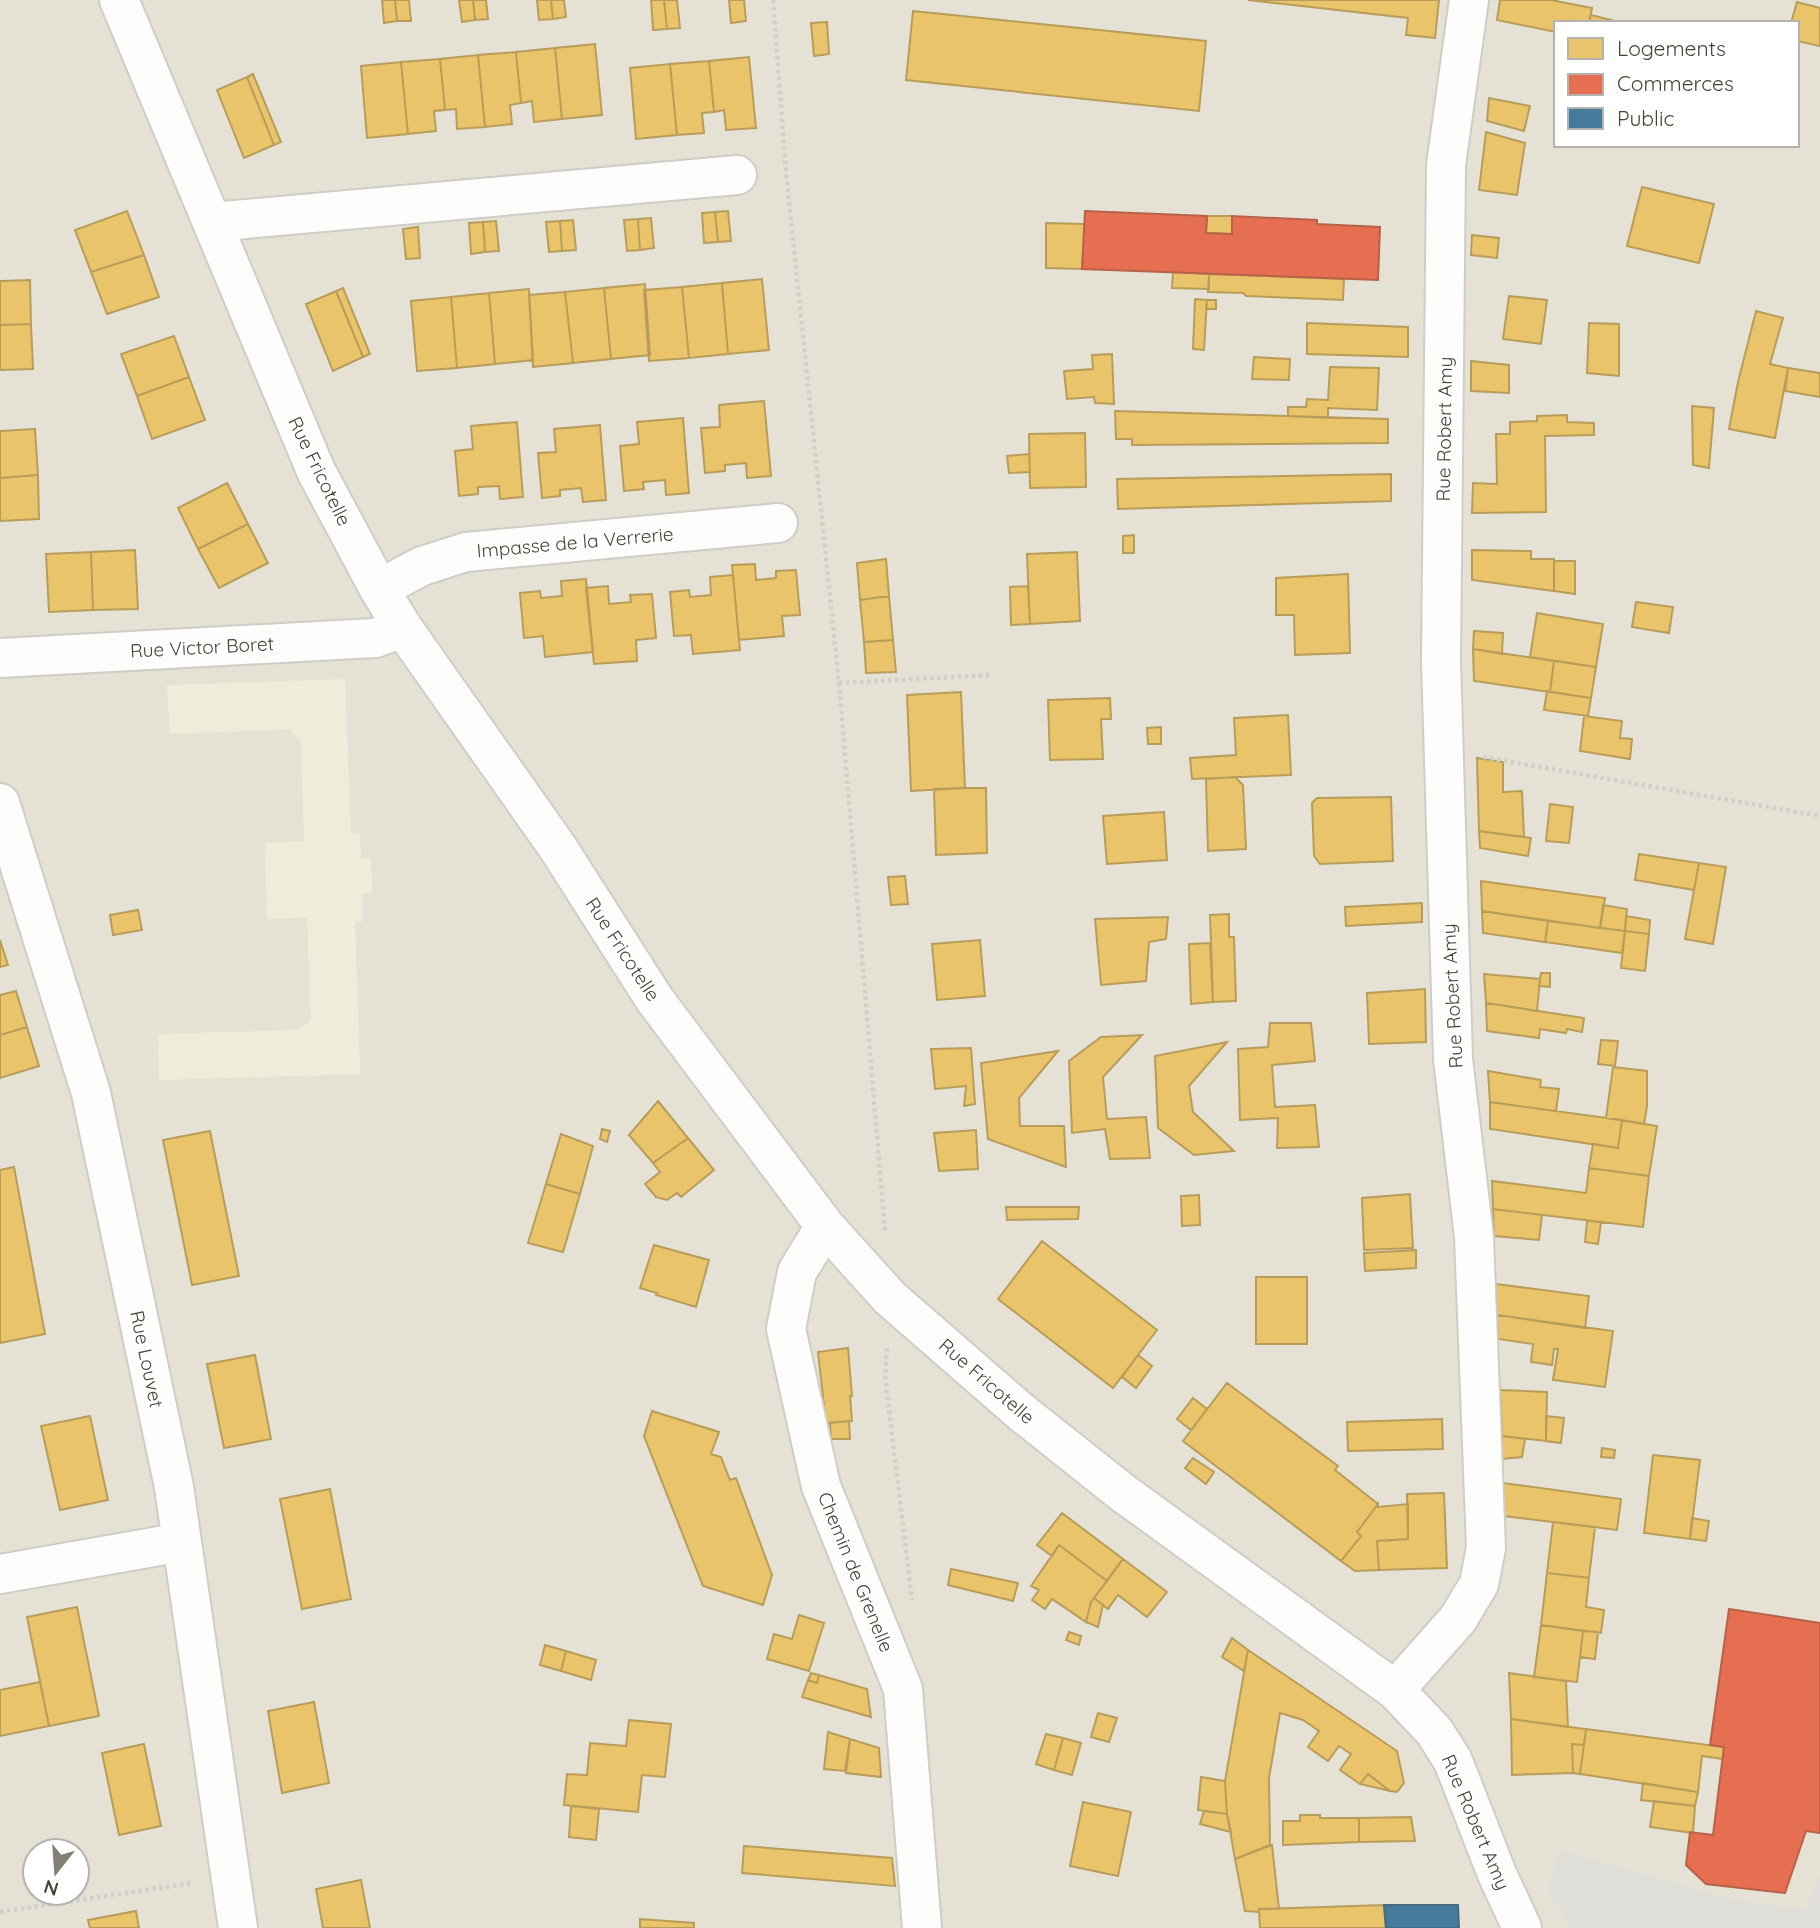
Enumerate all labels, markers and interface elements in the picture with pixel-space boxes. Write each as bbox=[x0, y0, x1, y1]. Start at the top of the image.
legend bbox=[1554, 21, 1799, 147]
text: Logements bbox=[1617, 35, 1726, 61]
text: Commerces bbox=[1617, 70, 1734, 96]
text: Public bbox=[1617, 105, 1674, 131]
street label: Rue Robert Amy bbox=[1431, 356, 1457, 502]
street label: Rue Fricotelle bbox=[283, 412, 357, 530]
street label: Impasse de la Verrerie bbox=[476, 521, 674, 563]
street label: Rue Victor Boret bbox=[129, 631, 275, 663]
street label: Rue Fricotelle bbox=[581, 893, 665, 1005]
street label: Rue Robert Amy bbox=[1436, 923, 1468, 1069]
street label: Rue Louvet bbox=[125, 1308, 169, 1410]
street label: Rue Fricotelle bbox=[934, 1333, 1040, 1429]
street label: Chemin de Grenelle bbox=[813, 1488, 899, 1656]
street label: Rue Robert Amy bbox=[1437, 1751, 1515, 1893]
north arrow bbox=[21, 1837, 91, 1907]
text: N bbox=[41, 1875, 61, 1902]

